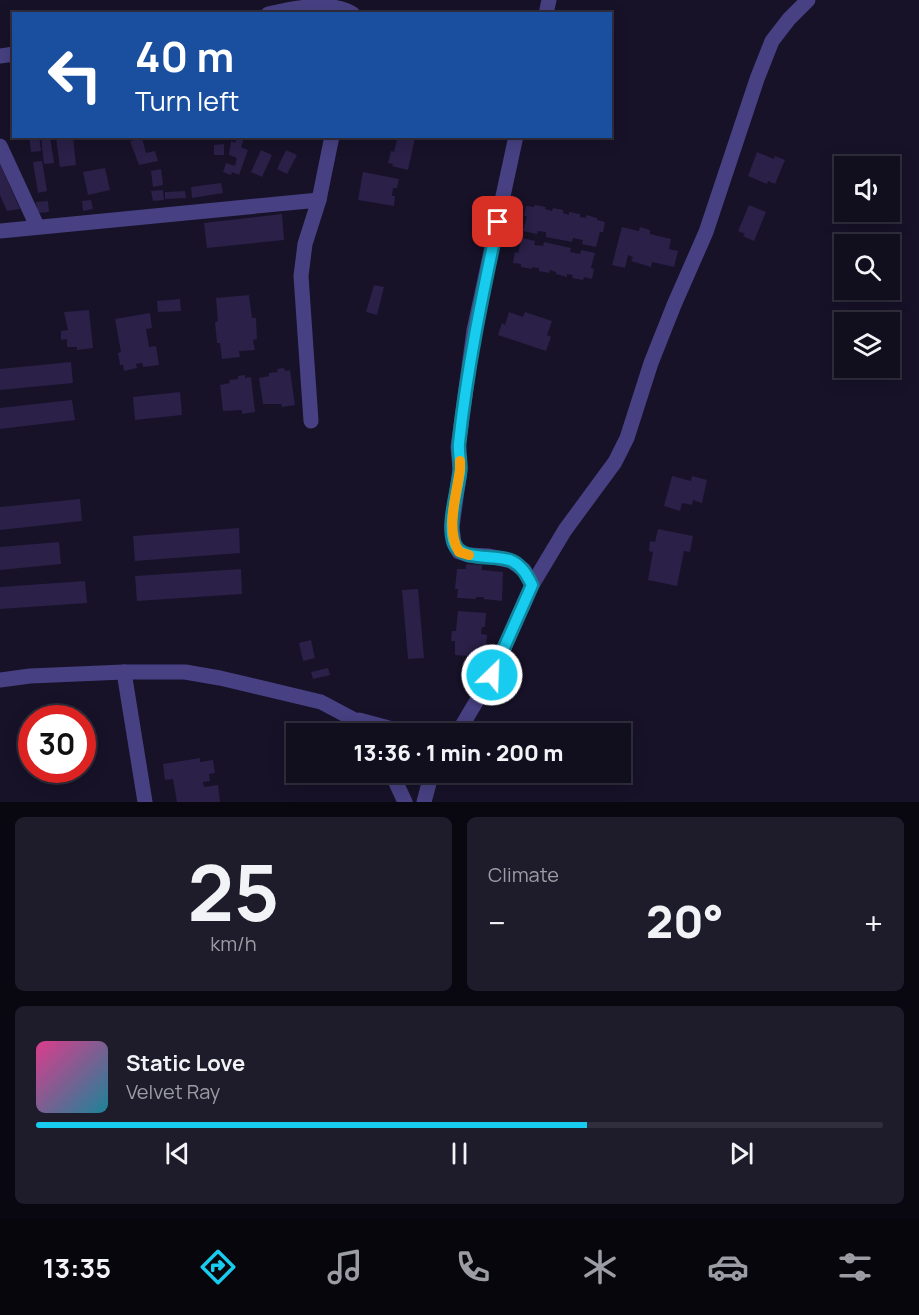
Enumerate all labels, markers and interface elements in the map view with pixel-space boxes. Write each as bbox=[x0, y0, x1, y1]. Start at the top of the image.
text: 40 m bbox=[135, 27, 234, 85]
icon: left bbox=[36, 36, 114, 114]
text: Turn left bbox=[135, 82, 239, 119]
map controls bbox=[834, 156, 900, 378]
button: sound bbox=[834, 156, 900, 222]
pin bbox=[472, 196, 523, 247]
icon: arrive bbox=[481, 205, 514, 238]
button: search bbox=[834, 234, 900, 300]
button: layers bbox=[834, 312, 900, 378]
position arrow bbox=[460, 643, 524, 707]
speed limit sign: 30 bbox=[18, 705, 96, 783]
text: 13:36 · 1 min · 200 m bbox=[354, 738, 564, 768]
text: 25 bbox=[187, 838, 280, 944]
text: Climate bbox=[488, 861, 559, 888]
text: 20° bbox=[646, 890, 724, 952]
text: − bbox=[488, 900, 506, 945]
text: + bbox=[864, 900, 883, 945]
text: km/h bbox=[210, 930, 257, 957]
text: Static Love bbox=[126, 1048, 245, 1078]
text: Velvet Ray bbox=[126, 1078, 220, 1105]
icon: previous bbox=[161, 1137, 194, 1170]
icon: pause bbox=[443, 1137, 476, 1170]
icon: next bbox=[725, 1137, 758, 1170]
icon: directions bbox=[197, 1246, 239, 1288]
icon: music bbox=[324, 1246, 366, 1288]
icon: phone bbox=[452, 1246, 494, 1288]
icon: climate bbox=[579, 1246, 621, 1288]
icon: car bbox=[707, 1246, 749, 1288]
icon: filters bbox=[834, 1246, 876, 1288]
text: 13:35 bbox=[43, 1249, 111, 1286]

